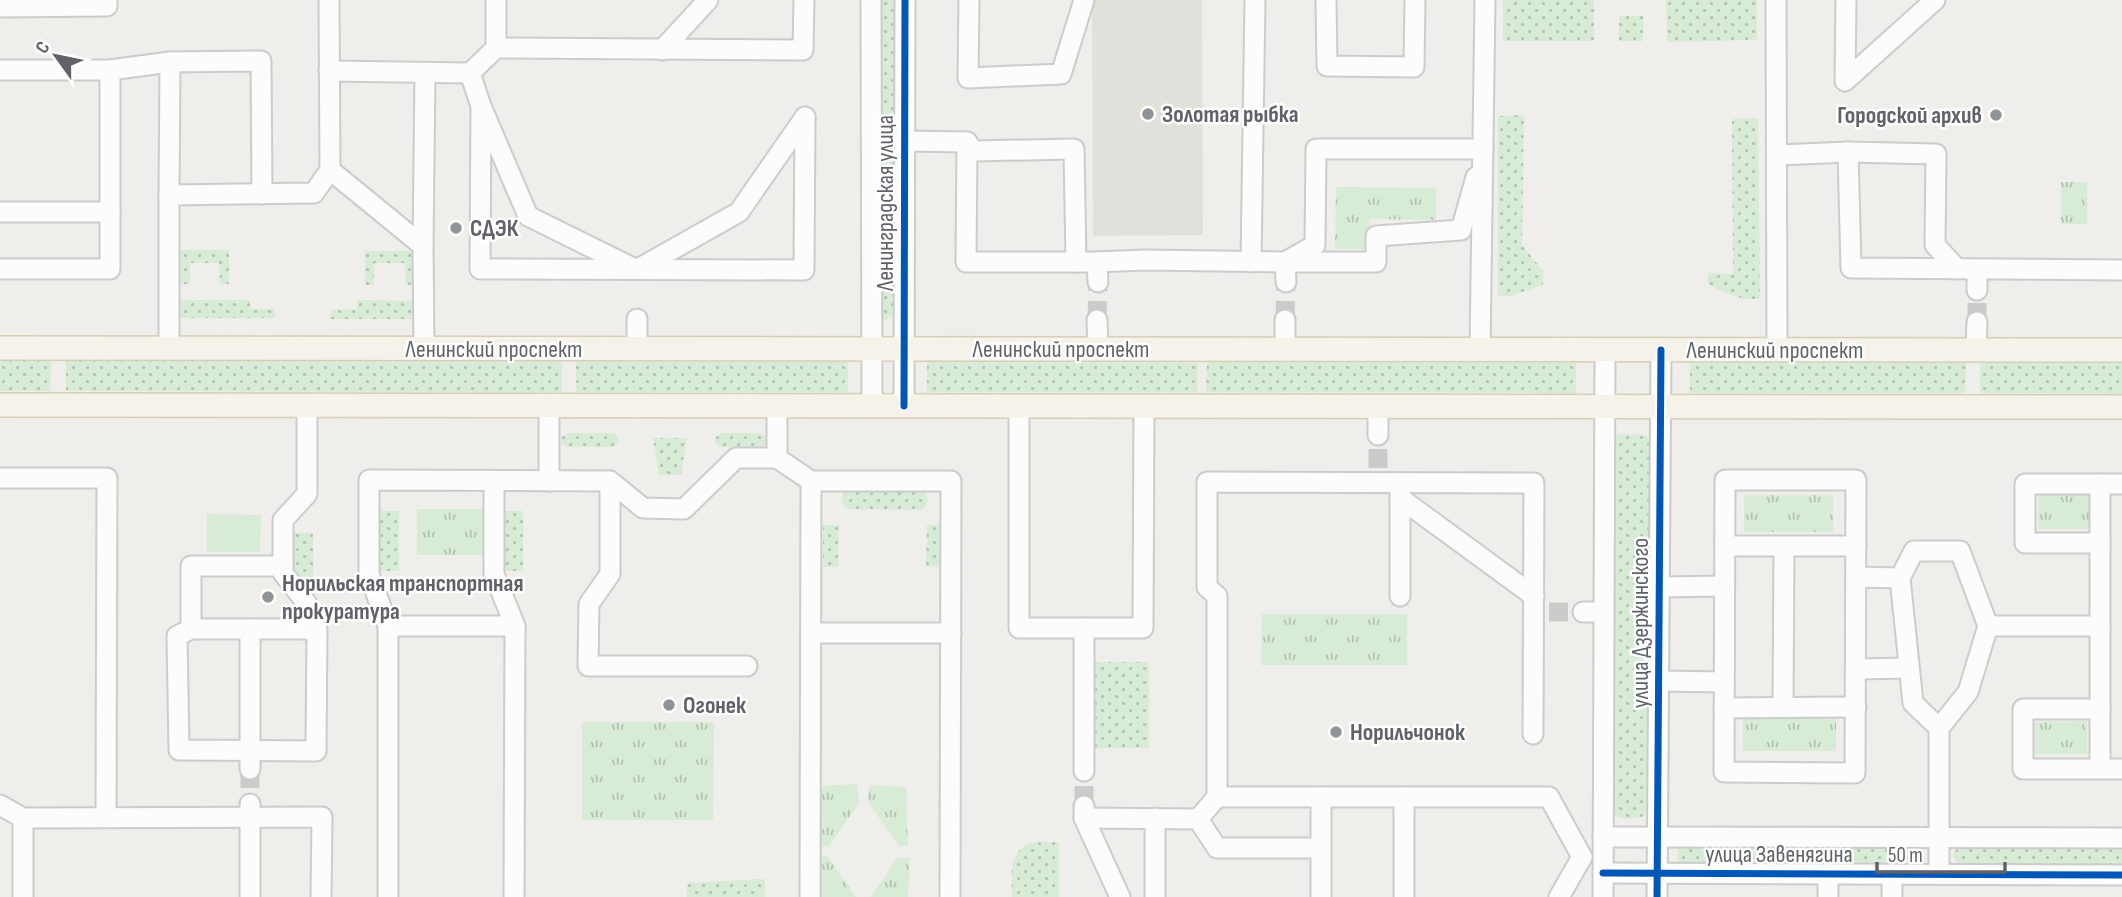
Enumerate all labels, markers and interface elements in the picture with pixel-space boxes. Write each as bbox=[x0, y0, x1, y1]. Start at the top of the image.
north arrow bbox=[21, 21, 91, 91]
text: С bbox=[31, 37, 55, 58]
place label: Золотая рыбка bbox=[1162, 100, 1299, 129]
place label: Городской архив bbox=[1837, 101, 1982, 130]
marker: Золотая рыбка bbox=[1140, 106, 1156, 122]
marker: Городской архив bbox=[1988, 107, 2004, 123]
street label: Ленинградская улица bbox=[871, 115, 900, 292]
place label: СДЭК bbox=[470, 214, 519, 243]
marker: СДЭК bbox=[448, 220, 464, 236]
street label: Ленинский проспект bbox=[405, 335, 582, 364]
street label: Ленинский проспект bbox=[972, 335, 1149, 364]
street label: Ленинский проспект bbox=[1686, 336, 1863, 365]
street label: улица Дзержинского bbox=[1626, 538, 1655, 708]
place label: Норильская транспортная прокуратура bbox=[282, 569, 523, 626]
marker: Норильская транспортная прокуратура bbox=[260, 589, 276, 605]
place label: Огонек bbox=[683, 691, 747, 720]
marker: Огонек bbox=[661, 697, 677, 713]
place label: Норильчонок bbox=[1350, 718, 1466, 747]
marker: Норильчонок bbox=[1328, 724, 1344, 740]
scale bar bbox=[1877, 830, 2005, 874]
street label: улица Завенягина bbox=[1705, 840, 1853, 869]
text: 50 m bbox=[1888, 843, 1923, 868]

